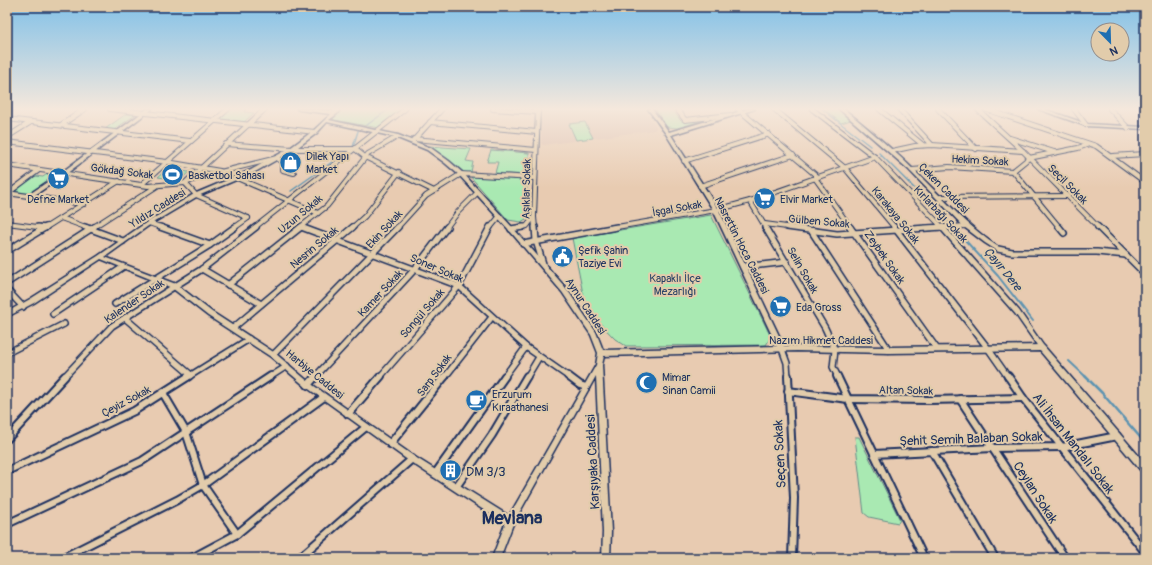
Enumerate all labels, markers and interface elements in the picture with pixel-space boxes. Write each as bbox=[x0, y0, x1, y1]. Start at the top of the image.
north arrow bbox=[1090, 22, 1130, 62]
text: N bbox=[1107, 43, 1120, 58]
shop icon: Dilek Yapı Market bbox=[278, 149, 304, 175]
place label: Dilek Yapı Market bbox=[306, 150, 349, 176]
street label: Hekim Sokak bbox=[951, 153, 1009, 169]
street label: Aşıklar Sokak bbox=[519, 158, 534, 219]
street label: Çeken Caddesi bbox=[916, 160, 972, 216]
street label: Gökdağ Sokak bbox=[90, 161, 154, 182]
sports icon: Basketbol Sahası bbox=[160, 162, 186, 188]
street label: Seçil Sokak bbox=[1045, 162, 1091, 207]
supermarket icon: Defne Market bbox=[45, 166, 71, 192]
place label: Basketbol Sahası bbox=[188, 169, 265, 182]
street label: Kırlarbağı Sokak bbox=[911, 183, 971, 246]
street label: Karakaya Sokak bbox=[869, 184, 923, 247]
street label: Yıldız Caddesi bbox=[126, 186, 188, 231]
supermarket icon: Elvir Market bbox=[752, 186, 778, 212]
street label: Uzun Sokak bbox=[276, 192, 325, 237]
place label: Defne Market bbox=[27, 193, 90, 206]
place label: Elvir Market bbox=[780, 193, 834, 206]
street label: Nasrettin Hoca Caddesi bbox=[711, 195, 772, 296]
street label: İşgal Sokak bbox=[651, 198, 703, 219]
street label: Ekin Sokak bbox=[363, 207, 406, 251]
street label: Gülben Sokak bbox=[788, 212, 851, 231]
street label: Nesrin Sokak bbox=[288, 223, 341, 271]
street label: Zeybek Sokak bbox=[861, 228, 908, 287]
public building icon: Şefik Şahin Taziye Evi bbox=[549, 243, 575, 269]
place label: Şefik Şahin Taziye Evi bbox=[578, 244, 628, 270]
water label: Çayır Dere bbox=[980, 244, 1025, 295]
street label: Selin Sokak bbox=[784, 245, 821, 296]
street label: Soner Sokak bbox=[408, 251, 466, 286]
street label: Kamer Sokak bbox=[355, 267, 406, 320]
park label: Kapaklı İlçe Mezarlığı bbox=[649, 272, 701, 298]
street label: Kalender Sokak bbox=[102, 276, 167, 326]
street label: Aynur Caddesi bbox=[563, 276, 609, 337]
street label: Songül Sokak bbox=[397, 286, 448, 341]
supermarket icon: Eda Gross bbox=[767, 294, 793, 320]
place label: Eda Gross bbox=[796, 301, 841, 314]
street label: Nazım Hikmet Caddesi bbox=[769, 334, 873, 347]
street label: Harbiye Caddesi bbox=[283, 347, 346, 402]
street label: Sarp Sokak bbox=[414, 351, 455, 399]
mosque icon: Mimar Sinan Camii bbox=[633, 370, 659, 396]
place label: Mimar Sinan Camii bbox=[662, 371, 716, 397]
street label: Çeyiz Sokak bbox=[99, 383, 153, 420]
street label: Altan Sokak bbox=[879, 384, 934, 397]
cafe icon: Erzurum Kıraathanesi bbox=[463, 387, 489, 413]
place label: Erzurum Kıraathanesi bbox=[492, 388, 548, 414]
street label: Ali İhsan Mandalı Sokak bbox=[1029, 390, 1118, 498]
street label: Karşıyaka Caddesi bbox=[583, 414, 603, 510]
street label: Seçen Sokak bbox=[770, 419, 790, 489]
street label: Şehit Semih Balaban Sokak bbox=[899, 428, 1044, 449]
building icon: DM 3/3 bbox=[438, 458, 464, 484]
street label: Ceylan Sokak bbox=[1009, 459, 1061, 527]
place label: DM 3/3 bbox=[466, 464, 506, 480]
district label: Mevlana bbox=[482, 507, 543, 530]

